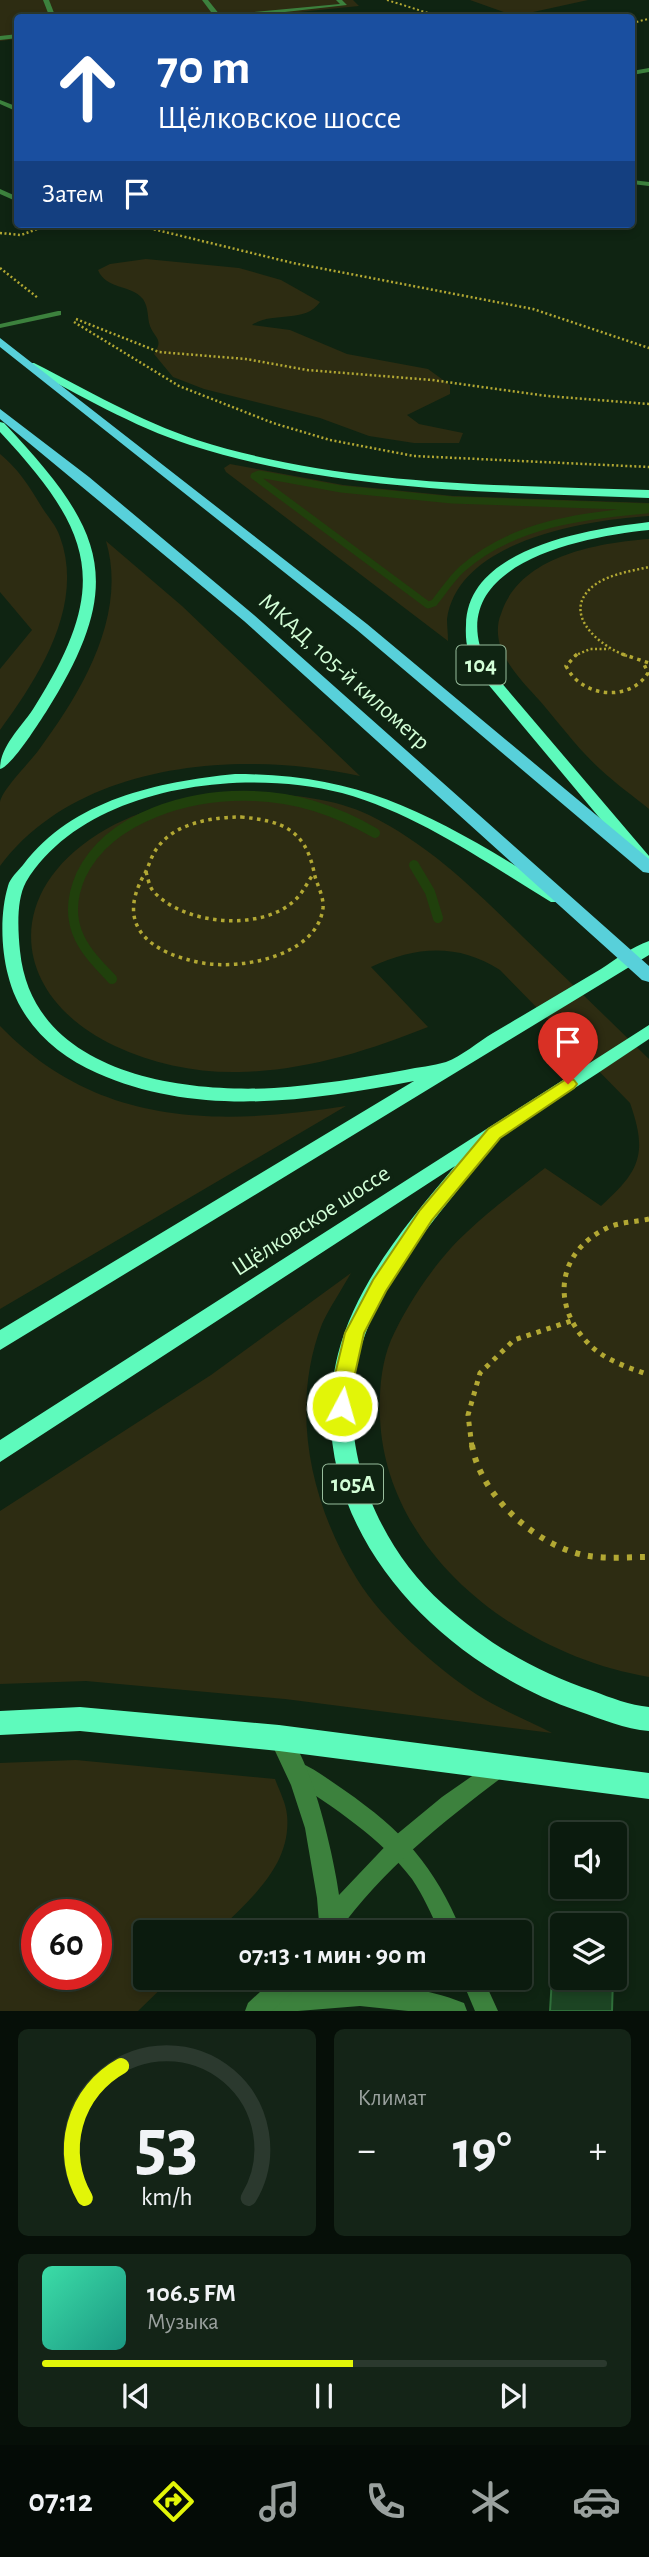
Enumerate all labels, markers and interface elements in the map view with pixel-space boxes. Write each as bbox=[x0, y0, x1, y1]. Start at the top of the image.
icon: ahead bbox=[42, 42, 133, 133]
text: 70 m bbox=[157, 44, 251, 93]
text: Щёлковское шоссе bbox=[157, 102, 402, 134]
icon: arrive bbox=[118, 175, 156, 213]
text: Затем bbox=[42, 181, 104, 207]
street label: МКАД, 105-й километр bbox=[254, 589, 434, 755]
road number: 104 bbox=[456, 646, 505, 684]
pin bbox=[538, 1012, 598, 1084]
icon: arrive bbox=[549, 1023, 587, 1061]
street label: Щёлковское шоссе bbox=[228, 1161, 394, 1281]
position arrow bbox=[305, 1369, 379, 1443]
road number: 105A bbox=[323, 1464, 383, 1504]
map controls bbox=[550, 1822, 627, 1990]
button: sound bbox=[550, 1822, 627, 1899]
speed limit sign: 60 bbox=[21, 1899, 112, 1990]
button: layers bbox=[550, 1913, 627, 1990]
text: 07:13 · 1 мин · 90 m bbox=[239, 1942, 426, 1968]
text: Климат bbox=[358, 2087, 426, 2110]
text: 53 bbox=[135, 2111, 198, 2184]
text: 19° bbox=[453, 2125, 512, 2177]
text: − bbox=[358, 2132, 376, 2170]
text: + bbox=[589, 2132, 607, 2170]
text: km/h bbox=[141, 2185, 193, 2210]
text: 106.5 FM bbox=[147, 2280, 236, 2306]
text: Музыка bbox=[147, 2311, 219, 2334]
icon: previous bbox=[117, 2377, 155, 2415]
icon: pause bbox=[305, 2377, 343, 2415]
icon: next bbox=[494, 2377, 532, 2415]
icon: directions bbox=[149, 2477, 198, 2526]
icon: music bbox=[255, 2477, 304, 2526]
icon: phone bbox=[361, 2477, 410, 2526]
icon: climate bbox=[466, 2477, 515, 2526]
icon: car bbox=[572, 2477, 621, 2526]
text: 07:12 bbox=[28, 2485, 93, 2517]

